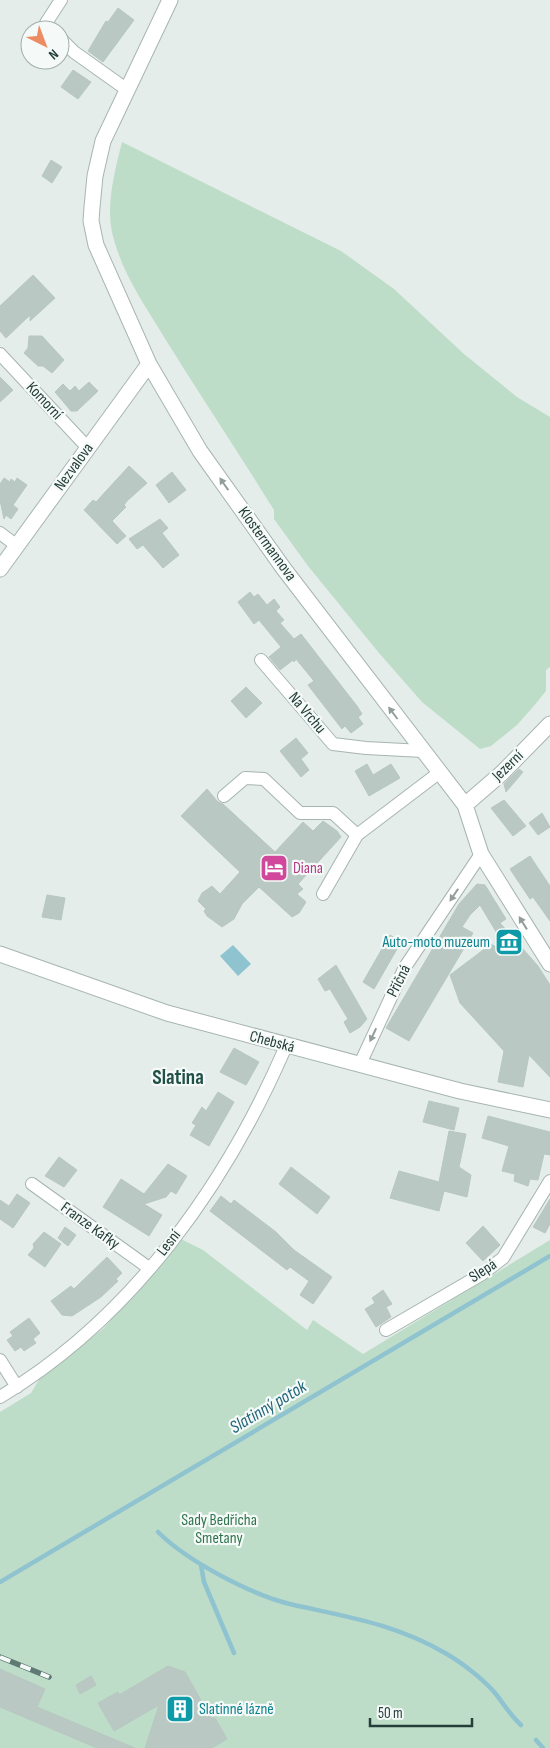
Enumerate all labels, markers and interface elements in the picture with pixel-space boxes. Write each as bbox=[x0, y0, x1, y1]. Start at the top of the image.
north arrow bbox=[20, 20, 70, 70]
text: N bbox=[45, 45, 62, 63]
street label: Komorní bbox=[22, 378, 66, 424]
street label: Nezvalova bbox=[50, 440, 98, 494]
one-way arrow bbox=[218, 478, 229, 491]
street label: Klostermannova bbox=[234, 503, 300, 585]
street label: Na Vrchu bbox=[284, 688, 330, 738]
one-way arrow bbox=[388, 706, 398, 720]
street label: Jezerní bbox=[488, 747, 528, 786]
hotel icon: Diana bbox=[259, 853, 289, 883]
place label: Diana bbox=[293, 859, 323, 878]
one-way arrow bbox=[449, 888, 459, 901]
one-way arrow bbox=[519, 916, 528, 930]
museum icon: Auto-moto muzeum bbox=[494, 927, 524, 957]
place label: Auto-moto muzeum bbox=[381, 933, 490, 952]
street label: Příčná bbox=[383, 962, 415, 1000]
street label: Chebská bbox=[247, 1027, 297, 1057]
one-way arrow bbox=[369, 1028, 377, 1042]
district label: Slatina bbox=[152, 1065, 204, 1090]
street label: Franze Kafky bbox=[57, 1198, 123, 1254]
street label: Lesní bbox=[153, 1226, 185, 1260]
street label: Slepá bbox=[466, 1255, 500, 1287]
water label: Slatinný potok bbox=[226, 1375, 311, 1438]
park label: Sady Bedřicha Smetany bbox=[181, 1511, 257, 1548]
building icon: Slatinné lázně bbox=[165, 1694, 195, 1724]
scale bar bbox=[370, 1696, 472, 1728]
place label: Slatinné lázně bbox=[199, 1700, 274, 1719]
text: 50 m bbox=[378, 1704, 403, 1723]

